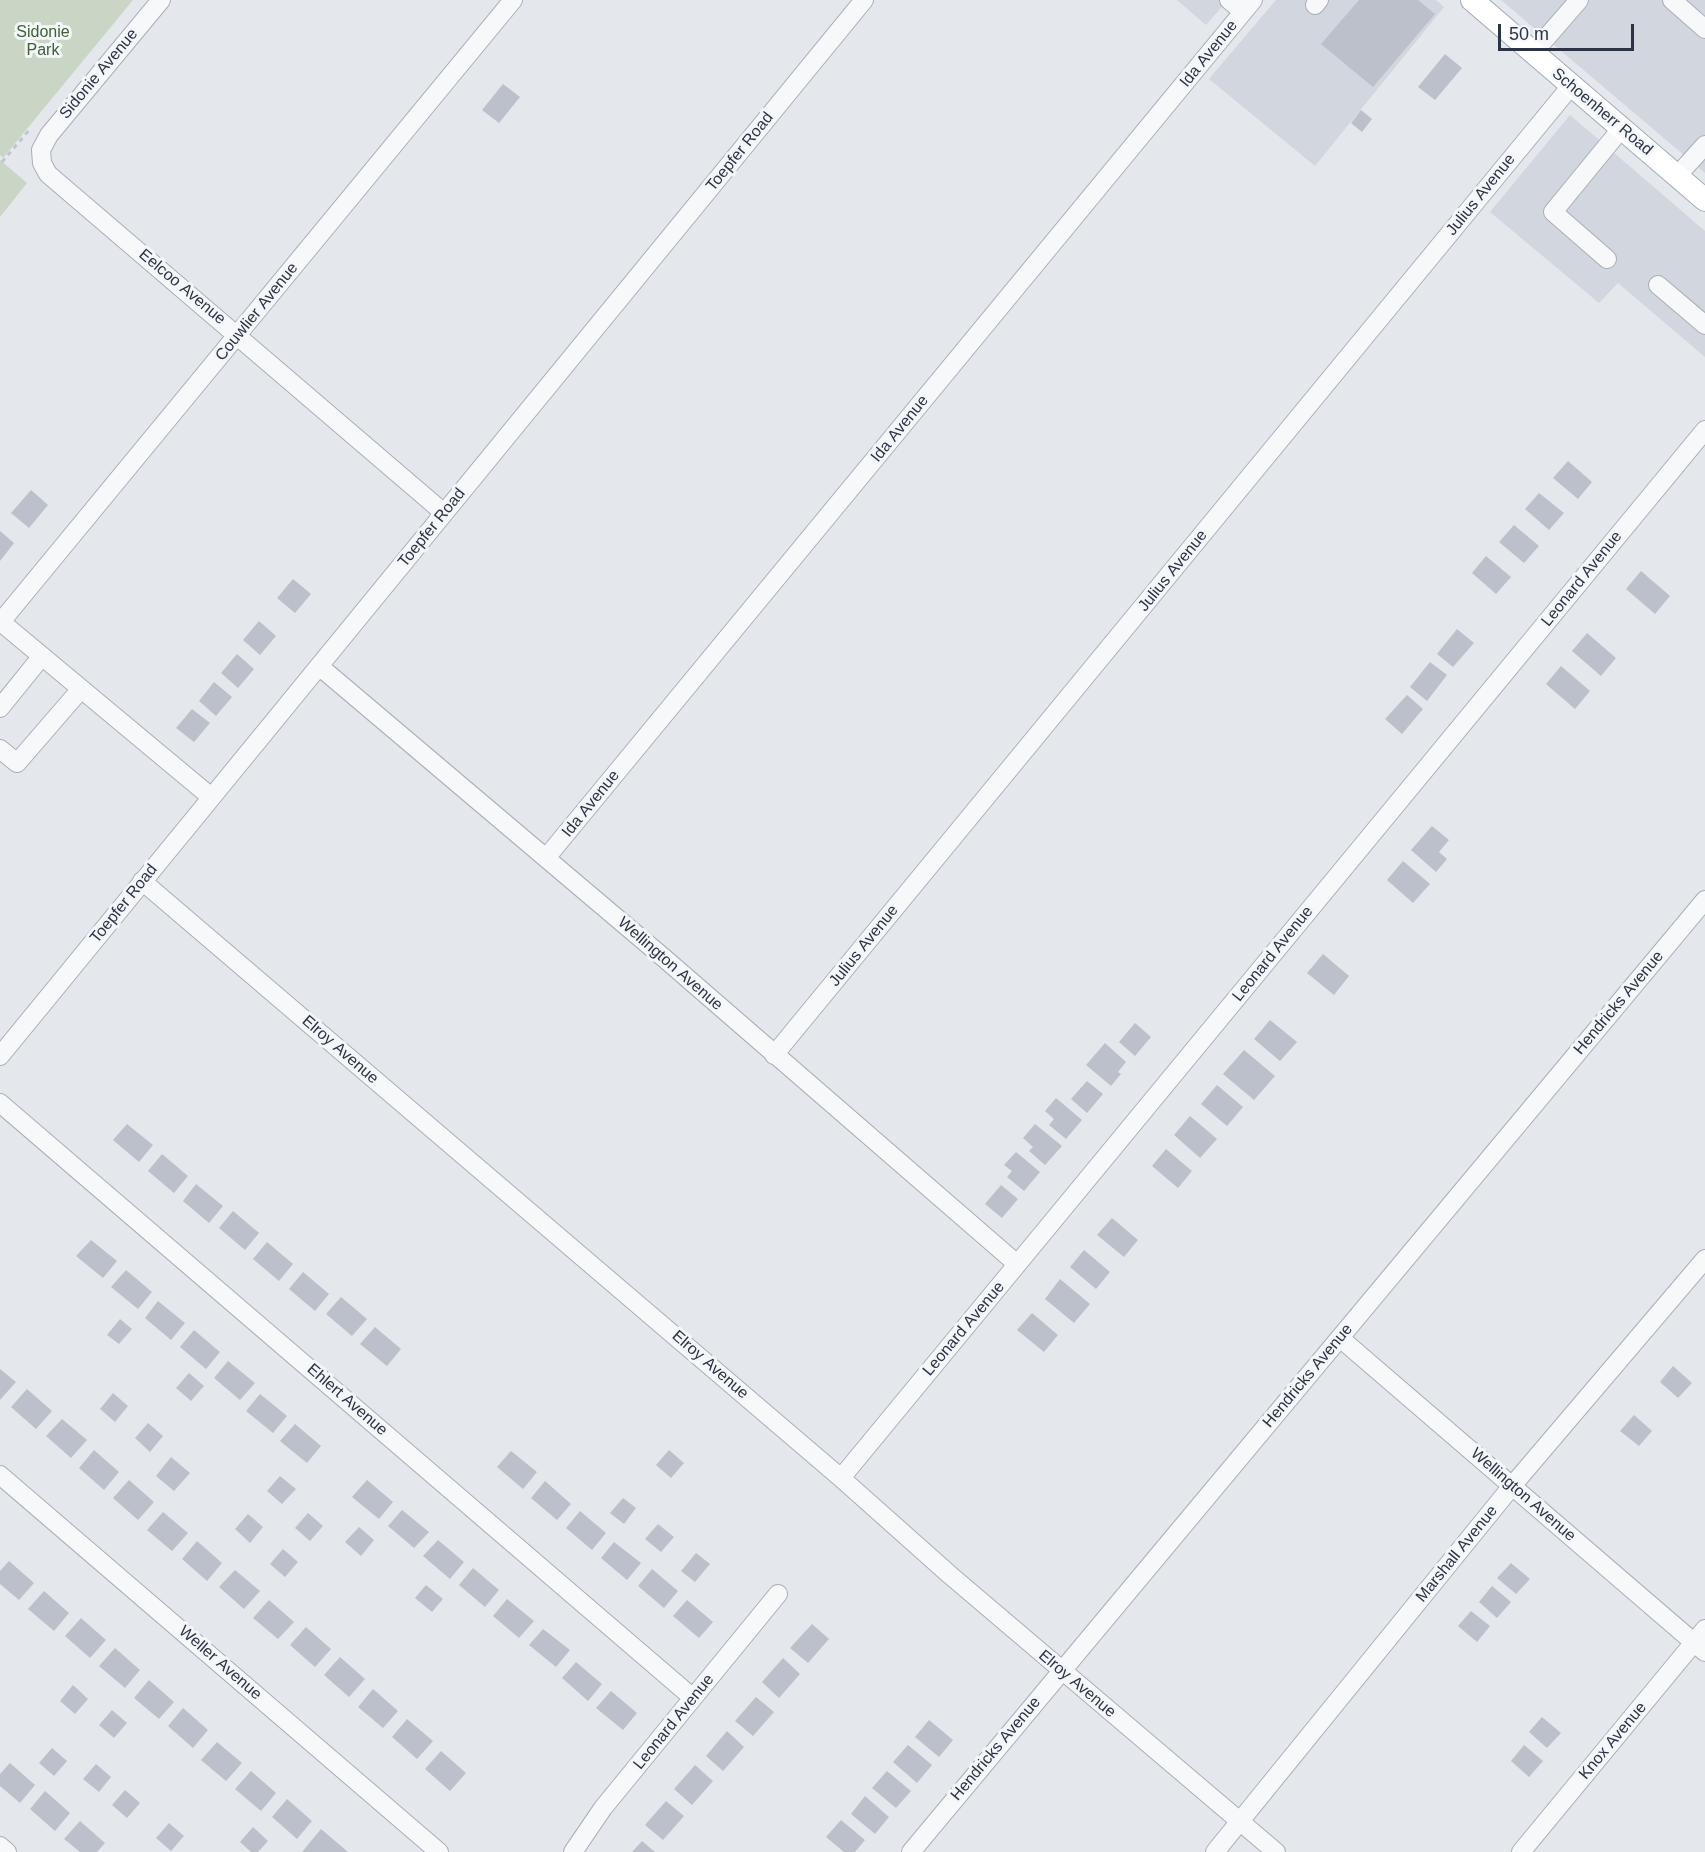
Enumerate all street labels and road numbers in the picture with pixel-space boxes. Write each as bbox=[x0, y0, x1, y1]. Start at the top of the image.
street label: Ida Avenue bbox=[1176, 17, 1242, 91]
street label: Sidonie Avenue bbox=[56, 25, 142, 123]
street label: Schoenherr Road bbox=[1548, 64, 1656, 160]
street label: Toepfer Road bbox=[702, 109, 778, 195]
street label: Julius Avenue bbox=[1442, 150, 1520, 240]
street label: Eelcoo Avenue bbox=[135, 245, 229, 329]
street label: Couwlier Avenue bbox=[212, 259, 302, 365]
street label: Ida Avenue bbox=[867, 392, 933, 466]
street label: Toepfer Road bbox=[394, 485, 470, 571]
street label: Julius Avenue bbox=[1134, 526, 1212, 616]
street label: Leonard Avenue bbox=[1538, 527, 1626, 631]
street label: Ida Avenue bbox=[558, 767, 624, 841]
street label: Toepfer Road bbox=[86, 861, 162, 947]
street label: Julius Avenue bbox=[825, 901, 903, 991]
street label: Leonard Avenue bbox=[1229, 902, 1317, 1006]
street label: Wellington Avenue bbox=[614, 913, 726, 1015]
street label: Hendricks Avenue bbox=[1570, 947, 1668, 1059]
street label: Elroy Avenue bbox=[298, 1012, 382, 1088]
street label: Leonard Avenue bbox=[919, 1278, 1009, 1380]
street label: Hendricks Avenue bbox=[1259, 1320, 1357, 1432]
street label: Elroy Avenue bbox=[668, 1327, 752, 1403]
street label: Ehlert Avenue bbox=[303, 1360, 391, 1440]
street label: Wellington Avenue bbox=[1467, 1444, 1579, 1546]
street label: Marshall Avenue bbox=[1412, 1502, 1502, 1606]
street label: Weller Avenue bbox=[175, 1622, 265, 1704]
street label: Elroy Avenue bbox=[1034, 1646, 1120, 1722]
street label: Leonard Avenue bbox=[630, 1670, 718, 1774]
street label: Hendricks Avenue bbox=[947, 1693, 1045, 1805]
street label: Knox Avenue bbox=[1575, 1698, 1651, 1784]

